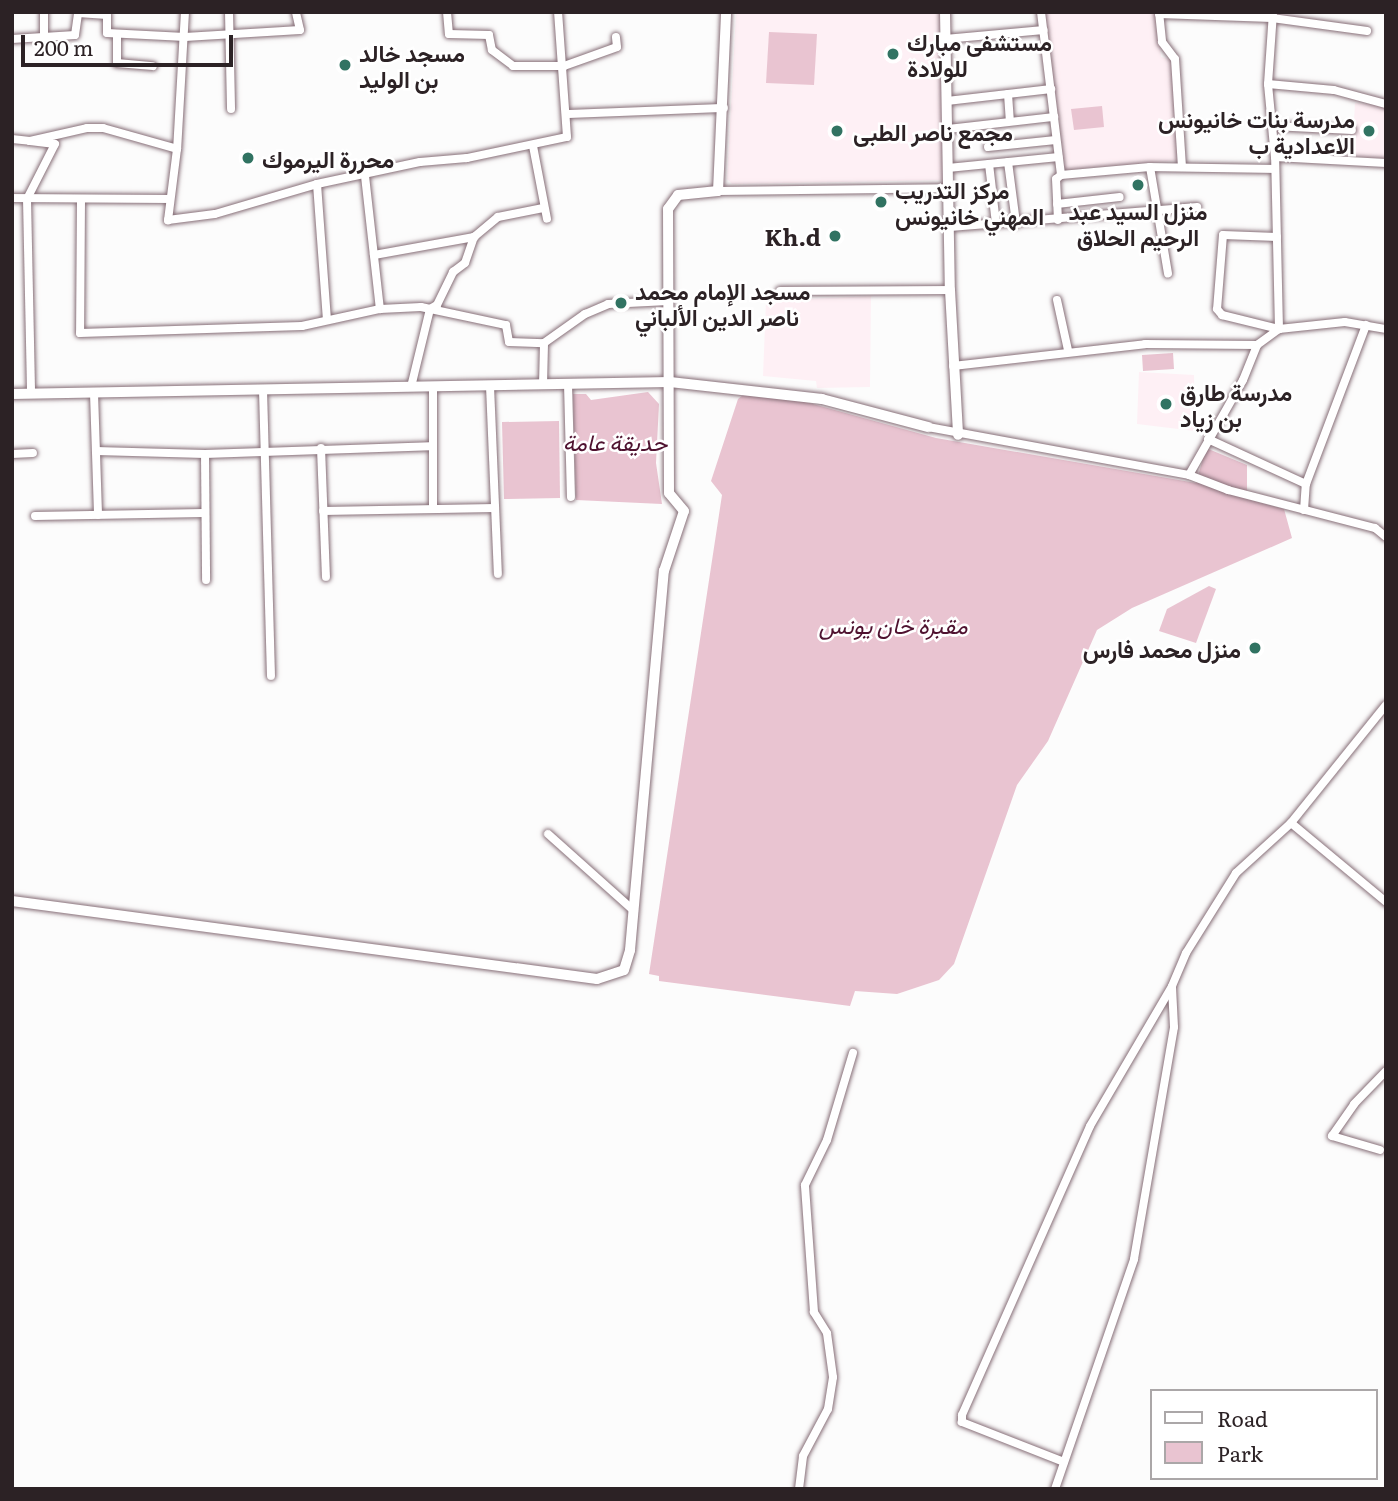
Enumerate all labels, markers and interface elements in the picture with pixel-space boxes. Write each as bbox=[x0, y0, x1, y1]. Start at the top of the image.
scale bar bbox=[24, 21, 236, 65]
place label: مستشفى مبارك للولادة bbox=[907, 27, 1052, 81]
text: 200 m bbox=[34, 31, 94, 62]
place label: مسجد خالد بن الوليد bbox=[359, 38, 465, 92]
marker: مستشفى مبارك للولادة bbox=[885, 46, 901, 62]
marker: مسجد خالد بن الوليد bbox=[337, 57, 353, 73]
place label: مدرسة بنات خانيونس الاعدادية ب bbox=[1158, 104, 1355, 158]
place label: مجمع ناصر الطبى bbox=[853, 117, 1013, 145]
marker: مجمع ناصر الطبى bbox=[827, 121, 847, 141]
marker: مدرسة بنات خانيونس الاعدادية ب bbox=[1361, 123, 1377, 139]
place label: محررة اليرموك bbox=[262, 144, 394, 172]
marker: محررة اليرموك bbox=[240, 150, 256, 166]
place label: مركز التدريب المهني خانيونس bbox=[895, 175, 1044, 229]
marker: منزل السيد عبد الرحيم الحلاق bbox=[1130, 177, 1146, 193]
marker: مركز التدريب المهني خانيونس bbox=[873, 194, 889, 210]
place label: منزل السيد عبد الرحيم الحلاق bbox=[1069, 196, 1207, 250]
place label: Kh.d bbox=[765, 222, 821, 250]
marker: Kh.d bbox=[827, 228, 843, 244]
place label: مسجد الإمام محمد ناصر الدين الألباني bbox=[635, 276, 811, 330]
marker: مسجد الإمام محمد ناصر الدين الألباني bbox=[613, 295, 629, 311]
place label: مدرسة طارق بن زياد bbox=[1180, 377, 1292, 431]
marker: مدرسة طارق بن زياد bbox=[1158, 396, 1174, 412]
park label: حديقة عامة bbox=[563, 427, 667, 455]
park label: مقبرة خان يونس bbox=[819, 610, 967, 638]
place label: منزل محمد فارس bbox=[1083, 634, 1241, 662]
marker: منزل محمد فارس bbox=[1247, 640, 1263, 656]
legend bbox=[1150, 1389, 1377, 1480]
text: Road bbox=[1217, 1402, 1268, 1433]
text: Park bbox=[1217, 1437, 1263, 1468]

